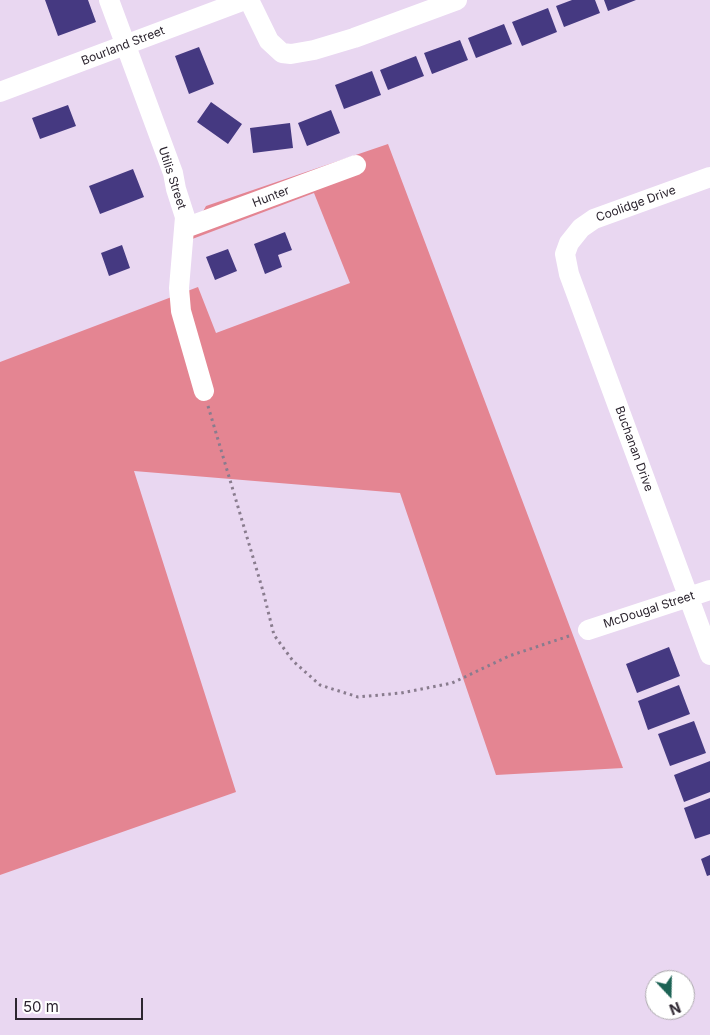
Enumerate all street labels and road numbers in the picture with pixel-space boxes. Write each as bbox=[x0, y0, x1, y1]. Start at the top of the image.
street label: Bourland Street bbox=[79, 23, 167, 69]
street label: Utilis Street bbox=[155, 145, 189, 211]
street label: Hunter bbox=[250, 183, 292, 211]
street label: Coolidge Drive bbox=[594, 183, 678, 225]
street label: Buchanan Drive bbox=[612, 404, 656, 494]
street label: McDougal Street bbox=[602, 588, 696, 632]

